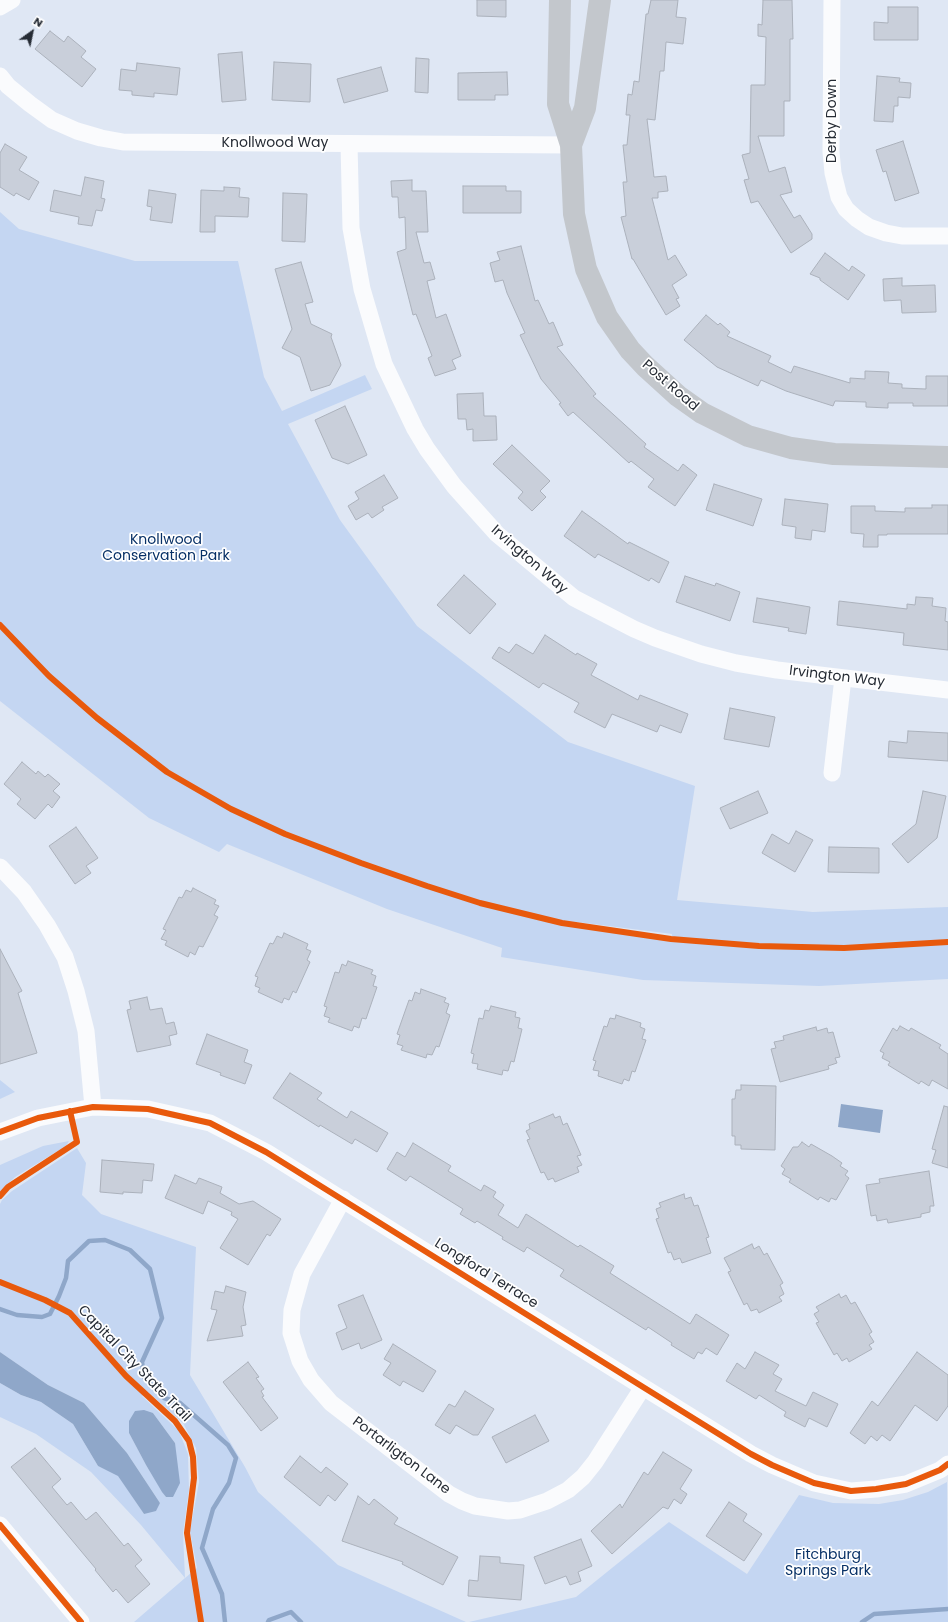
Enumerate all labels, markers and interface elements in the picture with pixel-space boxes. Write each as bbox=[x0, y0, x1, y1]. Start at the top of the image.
north arrow bbox=[12, 12, 52, 52]
text: N bbox=[31, 13, 46, 31]
street label: Derby Down bbox=[824, 79, 840, 163]
street label: Knollwood Way bbox=[222, 135, 328, 151]
street label: Post Road bbox=[638, 357, 702, 415]
street label: Irvington Way bbox=[487, 522, 571, 598]
park label: Knollwood Conservation Park bbox=[102, 532, 230, 564]
street label: Irvington Way bbox=[788, 663, 886, 691]
street label: Longford Terrace bbox=[431, 1235, 541, 1313]
street label: Capital City State Trail bbox=[74, 1302, 194, 1426]
street label: Portarligton Lane bbox=[349, 1414, 453, 1498]
park label: Fitchburg Springs Park bbox=[785, 1547, 871, 1580]

